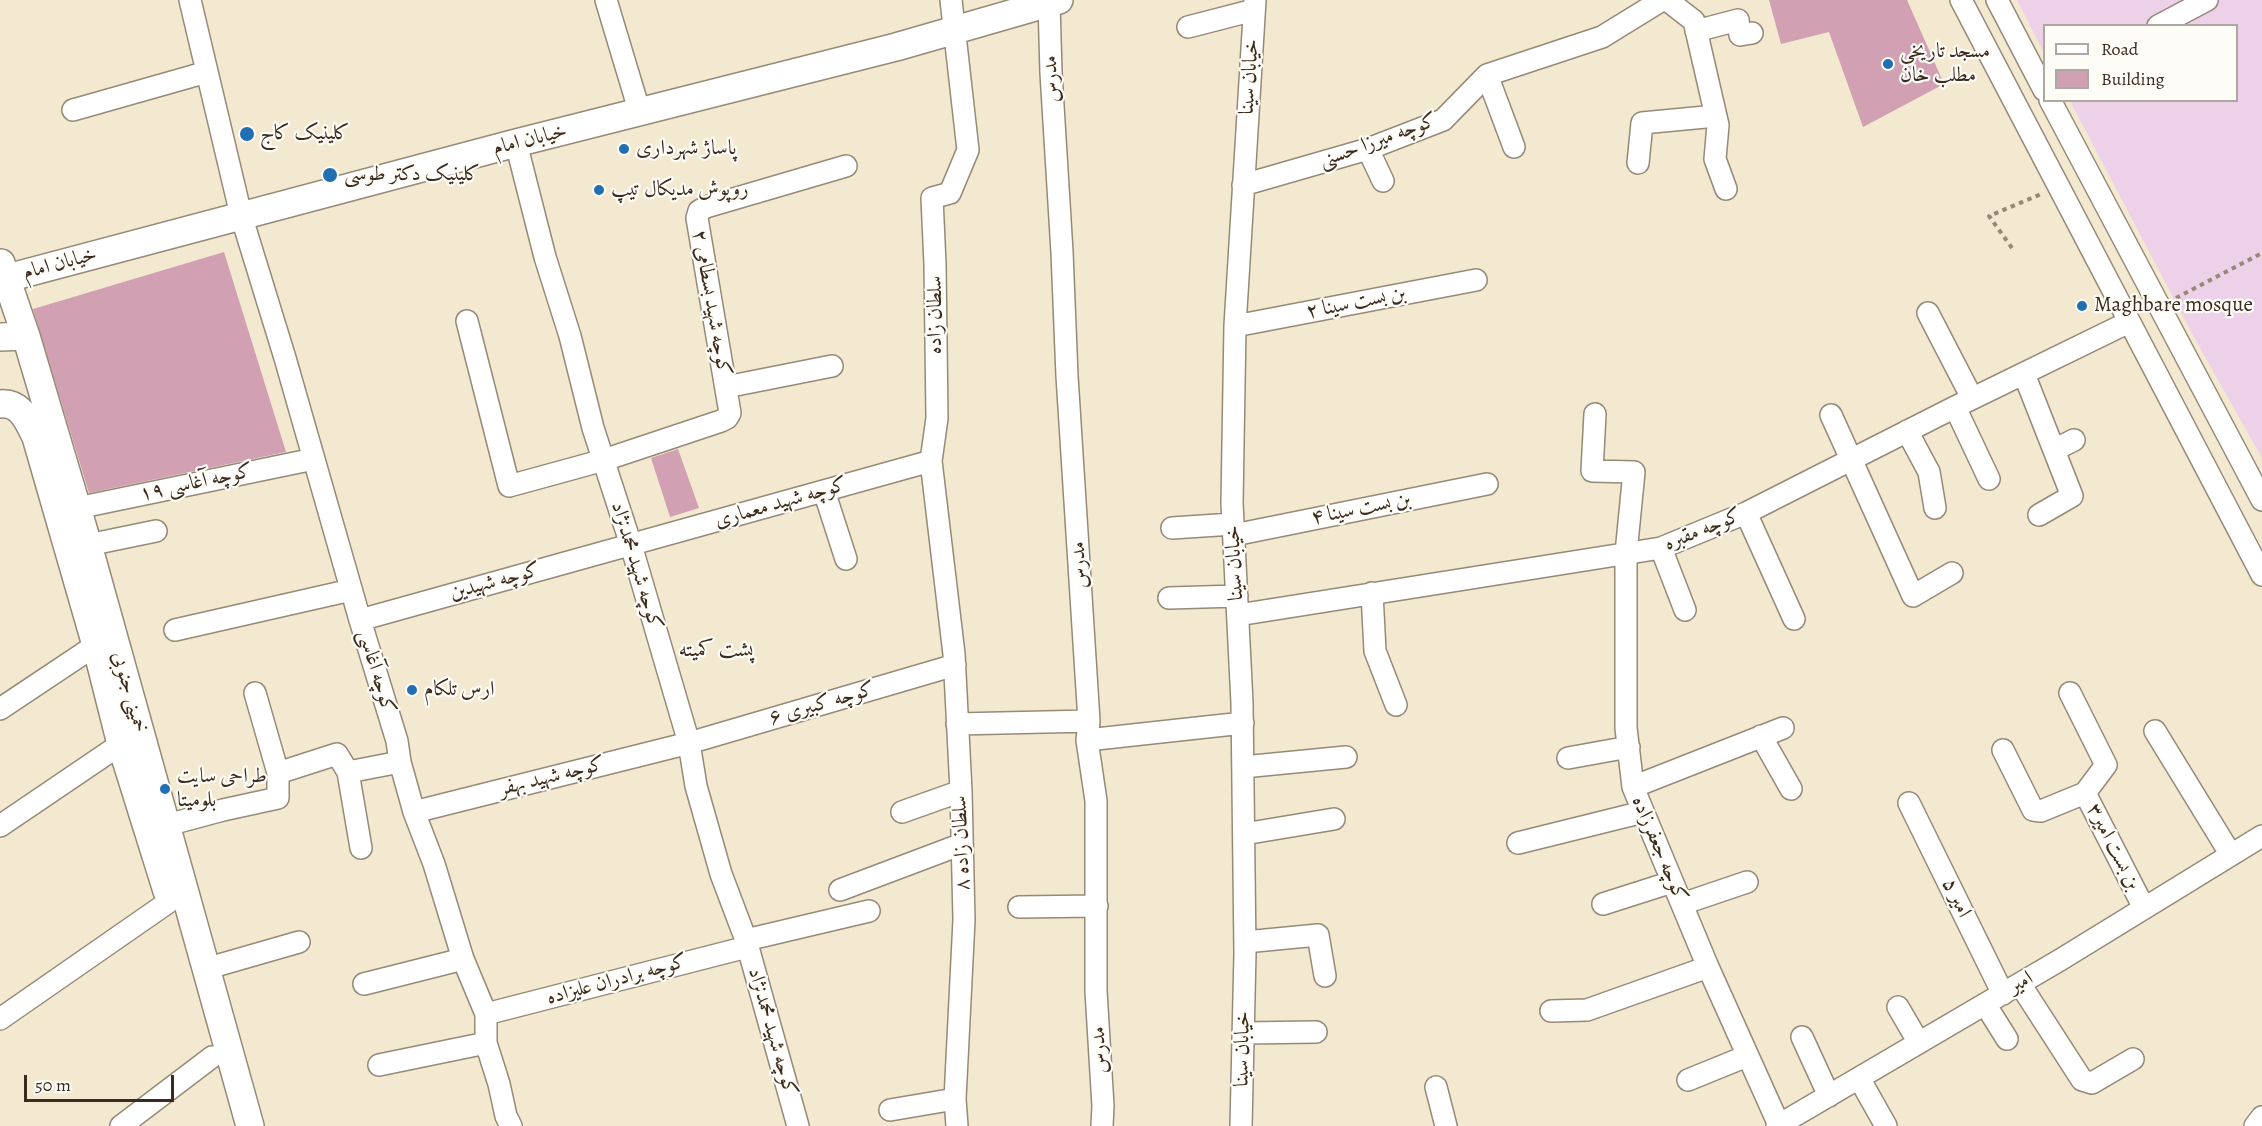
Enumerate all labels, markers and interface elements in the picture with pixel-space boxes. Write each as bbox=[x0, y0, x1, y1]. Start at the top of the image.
legend bbox=[2043, 24, 2238, 102]
text: Road bbox=[2101, 37, 2138, 61]
street label: خیابان سینا bbox=[1235, 38, 1265, 116]
place label: مسجد تاریخی مطلب خان bbox=[1900, 39, 1990, 89]
street label: مدرس bbox=[1038, 55, 1066, 103]
marker: مسجد تاریخی مطلب خان bbox=[1881, 57, 1895, 71]
text: Building bbox=[2101, 67, 2165, 91]
street label: کوچه میرزا حسنی bbox=[1316, 108, 1440, 174]
street label: خیابان امام bbox=[490, 119, 570, 161]
place label: کلینیک کاج bbox=[260, 121, 350, 147]
marker: کلینیک کاج bbox=[238, 125, 256, 143]
place label: پاساژ شهرداری bbox=[636, 136, 737, 162]
marker: پاساژ شهرداری bbox=[617, 142, 631, 156]
place label: کلینیک دکتر طوسی bbox=[344, 162, 480, 188]
marker: کلینیک دکتر طوسی bbox=[321, 166, 339, 184]
place label: روپوش مدیکال تیپ bbox=[611, 177, 749, 203]
marker: روپوش مدیکال تیپ bbox=[592, 183, 606, 197]
street label: کوچه شهید بسطامی ۲ bbox=[686, 228, 736, 378]
street label: خیابان امام bbox=[20, 242, 100, 286]
street label: سلطان زاده bbox=[923, 276, 949, 354]
street label: بن بست سینا ۲ bbox=[1304, 281, 1408, 325]
place label: Maghbare mosque bbox=[2094, 293, 2253, 319]
marker: Maghbare mosque bbox=[2075, 299, 2089, 313]
street label: کوچه آغاسی ۱۹ bbox=[137, 459, 255, 507]
street label: کوچه شهید معماری bbox=[712, 472, 850, 534]
street label: بن بست سینا ۴ bbox=[1309, 487, 1413, 531]
street label: کوچه شهید محمدنژاد bbox=[605, 499, 667, 633]
street label: کوچه مقبره bbox=[1661, 503, 1745, 557]
street label: خیابان سینا bbox=[1220, 525, 1250, 601]
street label: مدرس bbox=[1066, 541, 1094, 589]
street label: کوچه شهیدین bbox=[447, 558, 543, 606]
street label: کوچه آغاسی bbox=[351, 627, 401, 717]
district label: پشت کمیته bbox=[678, 638, 754, 664]
street label: خمینی جنوبی bbox=[105, 649, 153, 735]
place label: ارس تلکام bbox=[424, 677, 495, 703]
street label: کوچه کبیری ۶ bbox=[766, 677, 878, 731]
marker: ارس تلکام bbox=[405, 683, 419, 697]
street label: کوچه شهید بهفر bbox=[496, 752, 608, 802]
place label: طراحی سایت بلومیتا bbox=[177, 764, 267, 814]
marker: طراحی سایت بلومیتا bbox=[158, 782, 172, 796]
street label: کوچه جعفرزاده bbox=[1625, 792, 1693, 906]
street label: سلطان زاده ۸ bbox=[948, 795, 976, 891]
street label: بن بست امیر۳ bbox=[2080, 799, 2146, 895]
street label: امیر ۵ bbox=[1936, 874, 1976, 922]
street label: کوچه برادران علیزاده bbox=[544, 949, 690, 1011]
street label: کوچه شهید محمدنژاد bbox=[742, 965, 802, 1099]
street label: امیر bbox=[2004, 966, 2038, 1000]
street label: خیابان سینا bbox=[1230, 1011, 1256, 1087]
street label: مدرس bbox=[1086, 1026, 1114, 1074]
scale bar bbox=[27, 1063, 177, 1101]
text: 50 m bbox=[35, 1073, 71, 1097]

